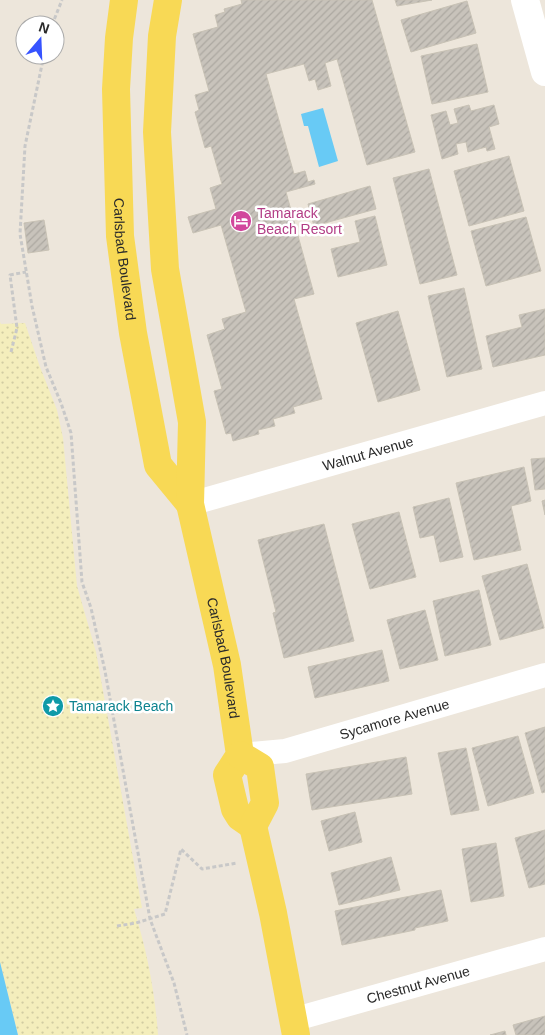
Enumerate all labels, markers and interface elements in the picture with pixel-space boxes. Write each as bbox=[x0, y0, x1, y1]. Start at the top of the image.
north arrow bbox=[15, 15, 65, 65]
text: N bbox=[37, 18, 52, 37]
street label: Carlsbad Boulevard bbox=[111, 198, 139, 321]
place label: Tamarack Beach Resort bbox=[257, 205, 342, 237]
hotel icon: Tamarack Beach Resort bbox=[229, 209, 253, 233]
street label: Walnut Avenue bbox=[321, 433, 415, 474]
street label: Carlsbad Boulevard bbox=[204, 596, 243, 720]
place icon: Tamarack Beach bbox=[41, 694, 65, 718]
street label: Sycamore Avenue bbox=[338, 695, 451, 743]
place label: Tamarack Beach bbox=[69, 698, 173, 714]
street label: Chestnut Avenue bbox=[365, 962, 472, 1007]

